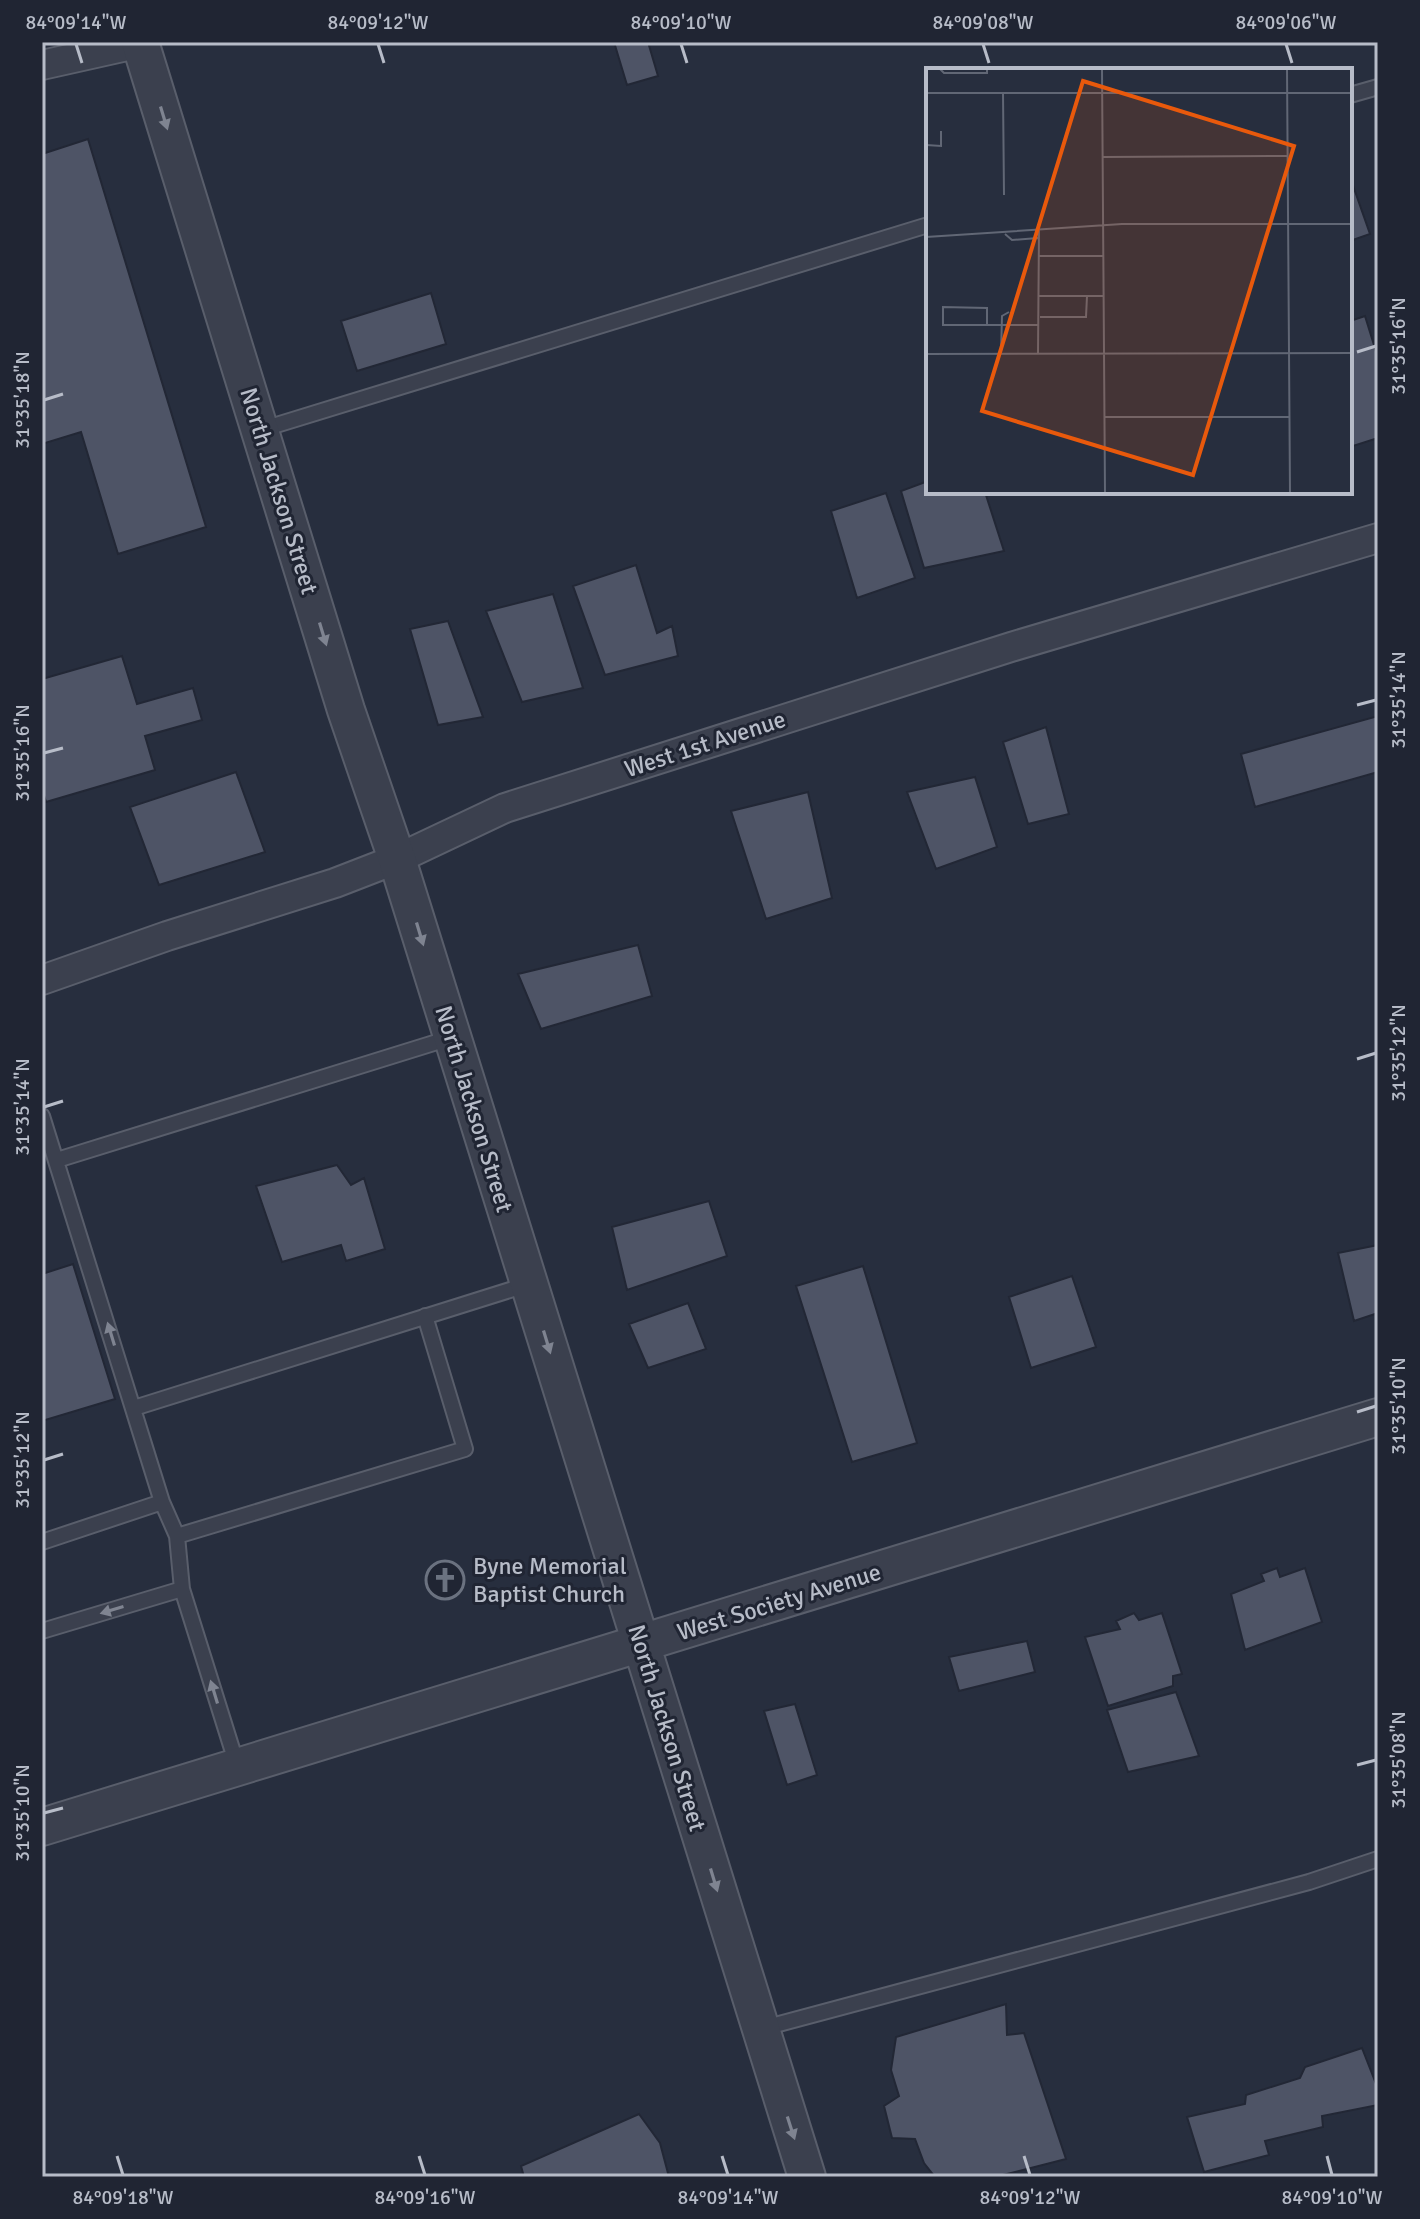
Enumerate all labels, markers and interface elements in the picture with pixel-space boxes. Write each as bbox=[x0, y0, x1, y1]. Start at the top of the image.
text: 84°09'14"W bbox=[25, 10, 127, 35]
text: 84°09'12"W bbox=[327, 10, 429, 35]
text: 84°09'10"W bbox=[630, 10, 732, 35]
text: 84°09'08"W bbox=[932, 10, 1034, 35]
text: 84°09'06"W bbox=[1235, 10, 1337, 35]
inset map bbox=[926, 68, 1352, 494]
one-way arrow bbox=[158, 106, 170, 130]
text: 31°35'16"N bbox=[1386, 297, 1411, 395]
text: 31°35'18"N bbox=[10, 351, 35, 449]
street label: North Jackson Street bbox=[233, 384, 325, 598]
one-way arrow bbox=[317, 622, 330, 646]
text: 31°35'14"N bbox=[1386, 651, 1411, 749]
text: 31°35'16"N bbox=[10, 704, 35, 802]
street label: West 1st Avenue bbox=[621, 704, 789, 784]
one-way arrow bbox=[414, 922, 427, 946]
street label: North Jackson Street bbox=[428, 1002, 520, 1216]
text: 31°35'12"N bbox=[1386, 1004, 1411, 1102]
text: 31°35'14"N bbox=[10, 1058, 35, 1156]
one-way arrow bbox=[104, 1321, 117, 1345]
one-way arrow bbox=[541, 1331, 554, 1355]
text: 31°35'10"N bbox=[1386, 1357, 1411, 1455]
text: 31°35'12"N bbox=[10, 1411, 35, 1509]
place label: Byne Memorial Baptist Church bbox=[473, 1551, 627, 1609]
street label: West Society Avenue bbox=[673, 1557, 885, 1647]
church icon: Byne Memorial Baptist Church bbox=[424, 1559, 466, 1601]
one-way arrow bbox=[100, 1604, 124, 1617]
street label: North Jackson Street bbox=[621, 1621, 713, 1835]
one-way arrow bbox=[207, 1680, 220, 1704]
text: 31°35'08"N bbox=[1386, 1711, 1411, 1809]
text: 31°35'10"N bbox=[10, 1764, 35, 1862]
one-way arrow bbox=[708, 1868, 721, 1892]
one-way arrow bbox=[785, 2117, 798, 2141]
text: 84°09'18"W bbox=[72, 2185, 174, 2210]
text: 84°09'16"W bbox=[374, 2185, 476, 2210]
text: 84°09'14"W bbox=[677, 2185, 779, 2210]
text: 84°09'12"W bbox=[979, 2185, 1081, 2210]
text: 84°09'10"W bbox=[1281, 2185, 1383, 2210]

